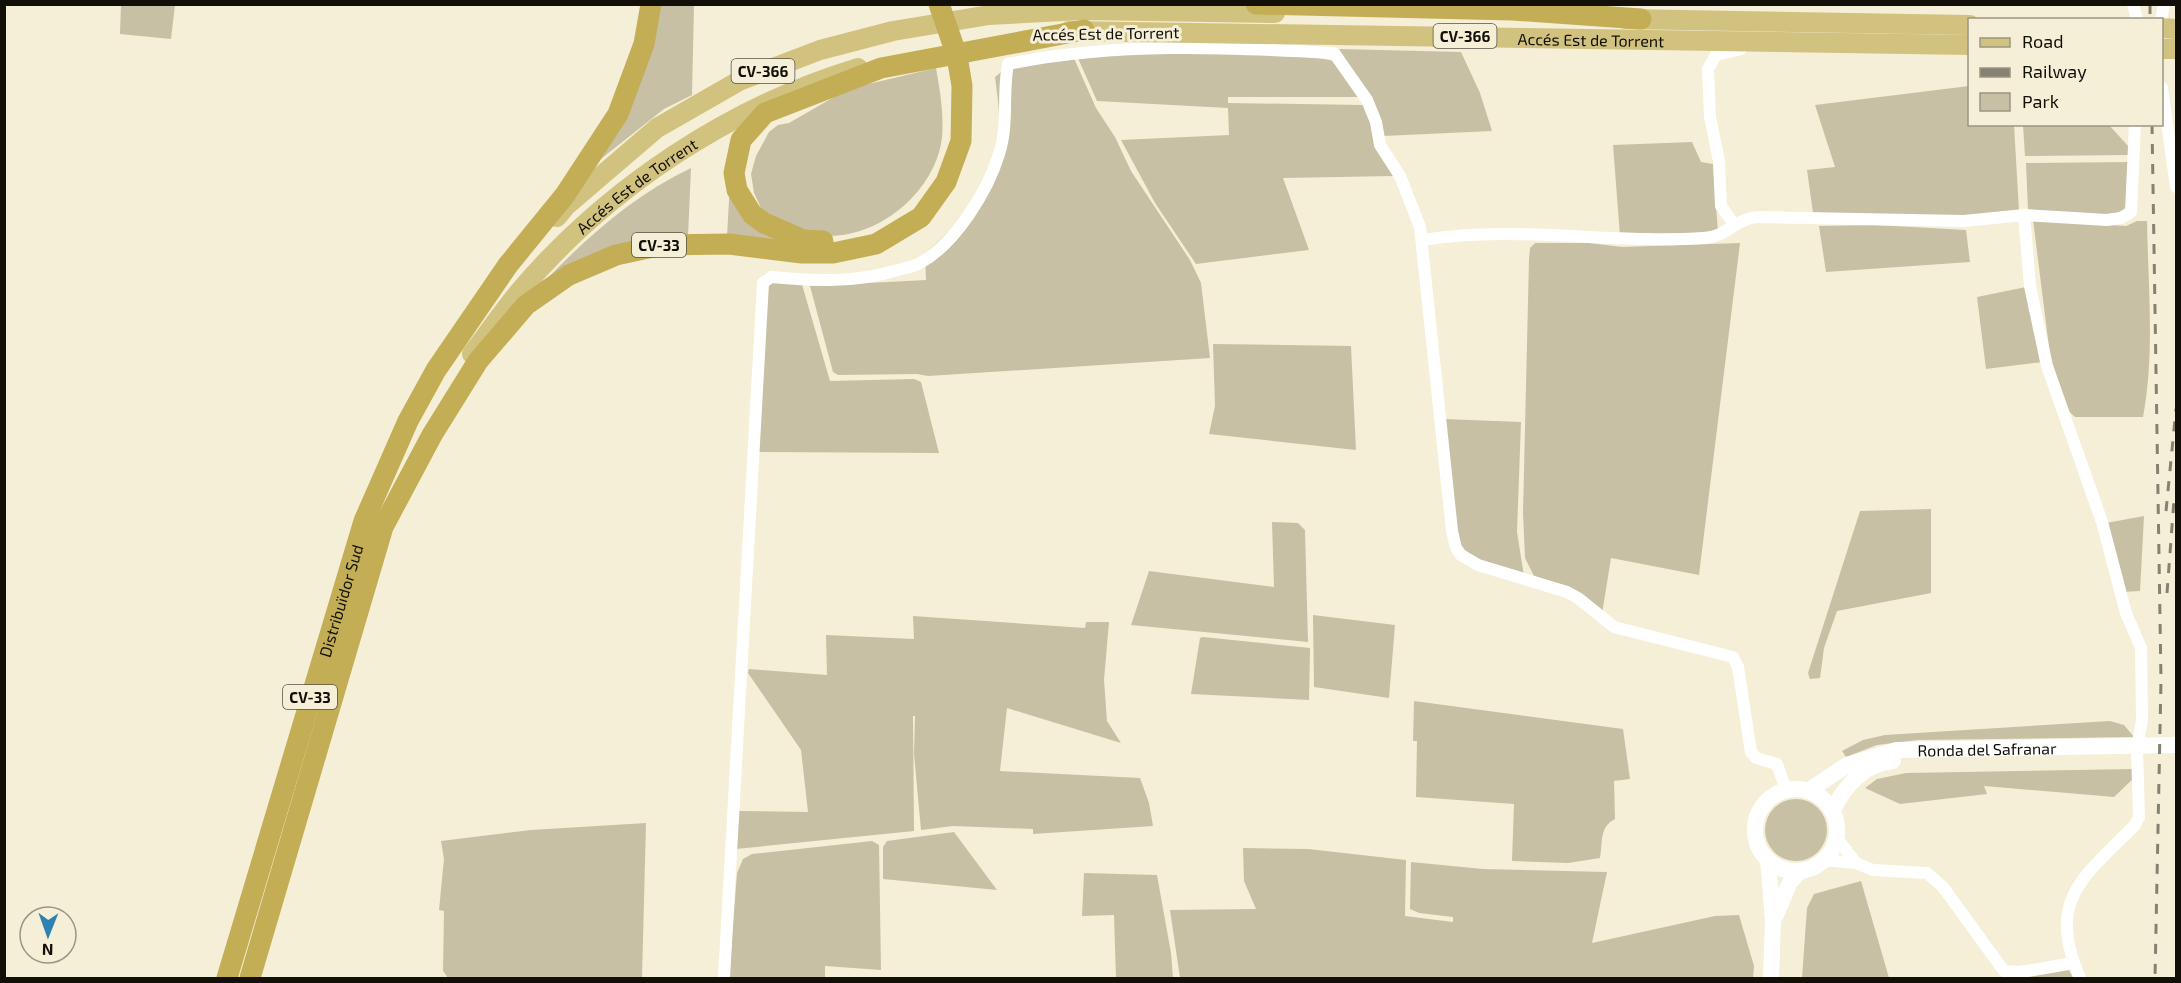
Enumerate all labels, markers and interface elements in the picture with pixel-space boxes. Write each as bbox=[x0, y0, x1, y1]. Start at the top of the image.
legend bbox=[1968, 18, 2163, 126]
street label: Accés Est de Torrent bbox=[1033, 22, 1179, 44]
road number: CV-366 bbox=[1434, 24, 1496, 48]
street label: Accés Est de Torrent bbox=[1517, 28, 1664, 50]
text: Road bbox=[2022, 30, 2063, 52]
road number: CV-366 bbox=[732, 59, 795, 83]
text: Railway bbox=[2022, 60, 2087, 82]
text: Park bbox=[2022, 90, 2059, 112]
street label: Accés Est de Torrent bbox=[572, 134, 700, 237]
road number: CV-33 bbox=[632, 233, 686, 257]
street label: Distribuïdor Sud bbox=[314, 542, 366, 659]
road number: CV-33 bbox=[283, 685, 337, 709]
street label: Ronda del Safranar bbox=[1917, 738, 2057, 759]
north arrow bbox=[18, 905, 78, 965]
text: N bbox=[42, 941, 54, 960]

